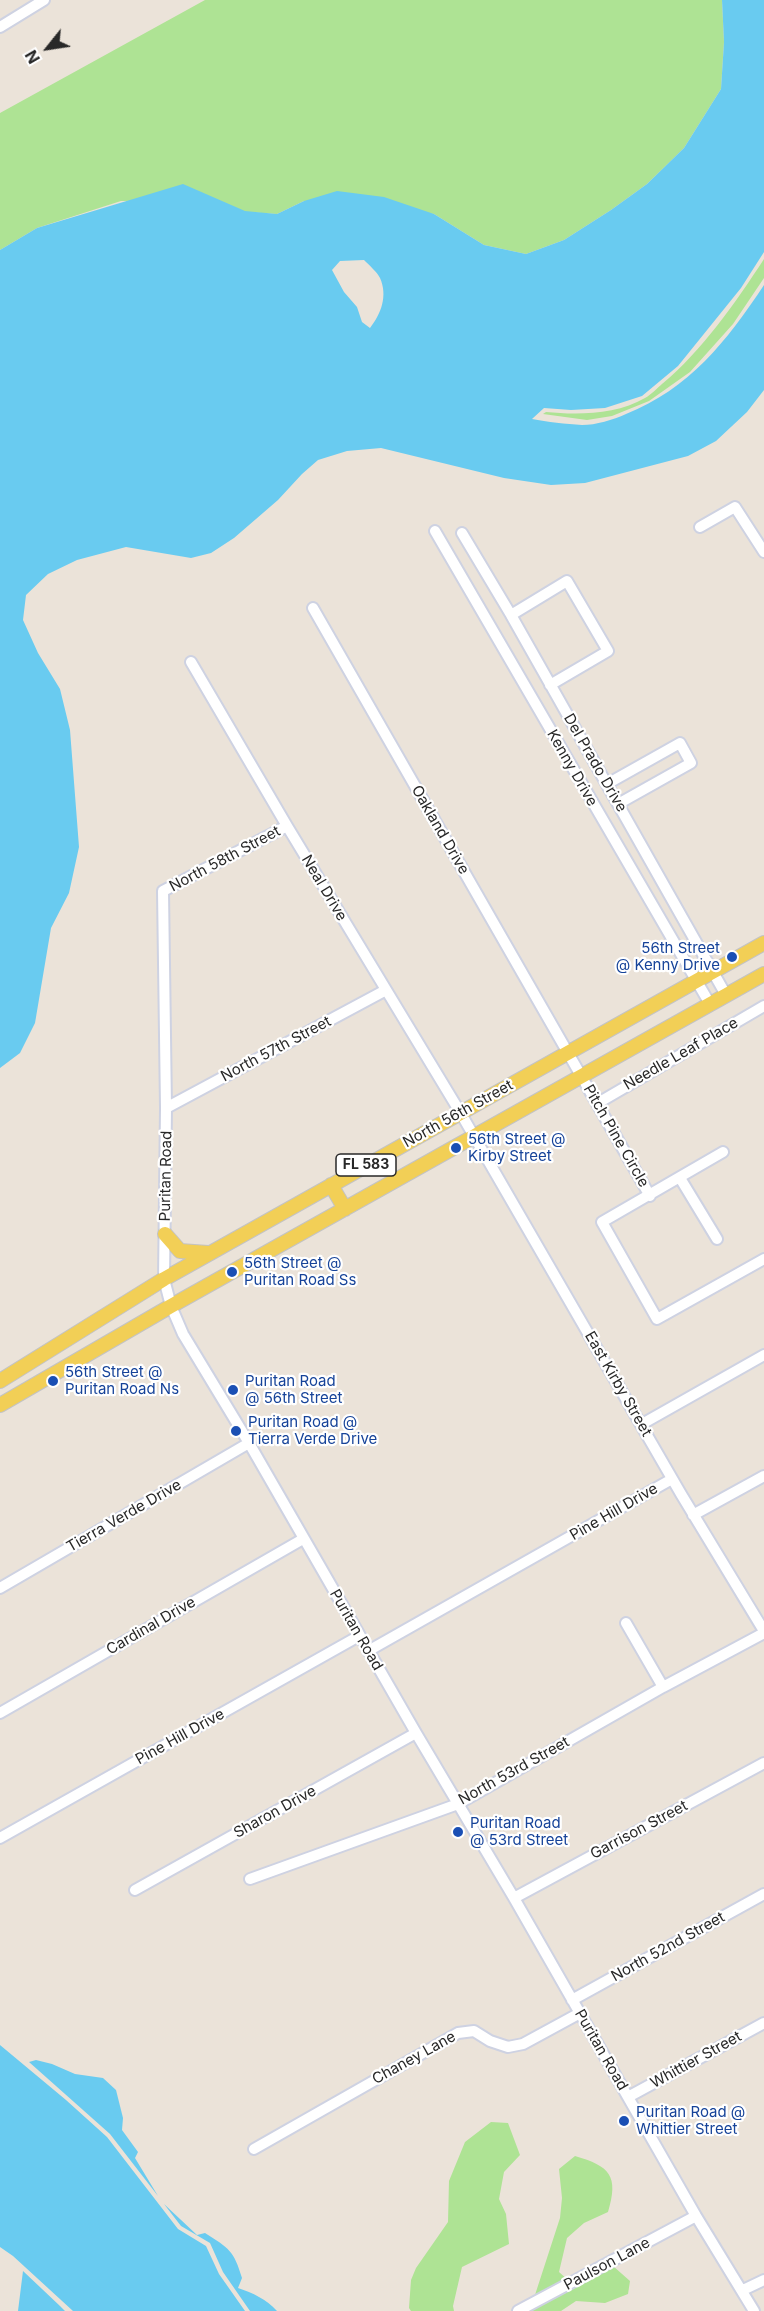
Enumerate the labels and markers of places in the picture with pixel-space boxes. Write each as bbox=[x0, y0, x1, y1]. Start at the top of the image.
place label: 56th Street @ Kenny Drive bbox=[616, 939, 720, 974]
marker: 56th Street @ Kenny Drive bbox=[725, 950, 739, 964]
place label: 56th Street @ Kirby Street bbox=[468, 1130, 565, 1165]
marker: 56th Street @ Kirby Street bbox=[449, 1141, 463, 1155]
place label: 56th Street @ Puritan Road Ss bbox=[244, 1254, 356, 1289]
marker: 56th Street @ Puritan Road Ss bbox=[225, 1265, 239, 1279]
place label: 56th Street @ Puritan Road Ns bbox=[65, 1363, 179, 1398]
place label: Puritan Road @ 56th Street bbox=[245, 1372, 342, 1407]
marker: 56th Street @ Puritan Road Ns bbox=[46, 1374, 60, 1388]
marker: Puritan Road @ 56th Street bbox=[226, 1383, 240, 1397]
place label: Puritan Road @ Tierra Verde Drive bbox=[248, 1413, 377, 1448]
marker: Puritan Road @ Tierra Verde Drive bbox=[229, 1424, 243, 1438]
place label: Puritan Road @ 53rd Street bbox=[470, 1814, 568, 1849]
marker: Puritan Road @ 53rd Street bbox=[451, 1825, 465, 1839]
place label: Puritan Road @ Whittier Street bbox=[636, 2103, 745, 2138]
marker: Puritan Road @ Whittier Street bbox=[617, 2114, 631, 2128]

